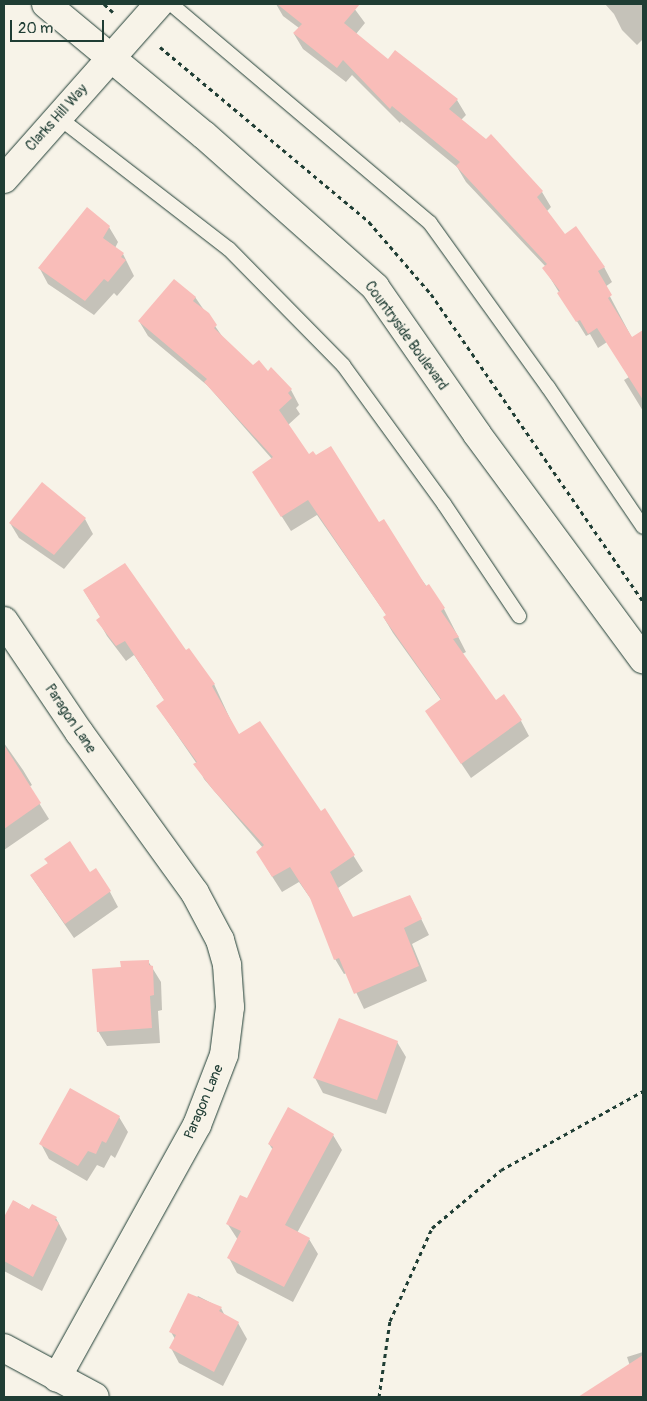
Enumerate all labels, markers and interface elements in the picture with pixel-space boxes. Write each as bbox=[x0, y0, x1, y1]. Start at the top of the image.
scale bar bbox=[12, 10, 106, 42]
text: 20 m bbox=[18, 19, 53, 38]
street label: Clarks Hill Way bbox=[23, 81, 91, 155]
street label: Countryside Boulevard bbox=[361, 278, 451, 394]
street label: Paragon Lane bbox=[41, 681, 99, 757]
street label: Paragon Lane bbox=[181, 1062, 227, 1142]

